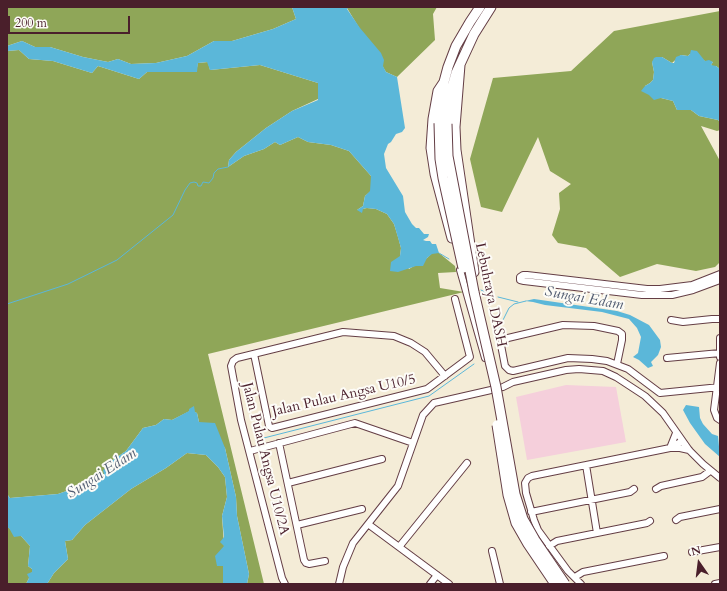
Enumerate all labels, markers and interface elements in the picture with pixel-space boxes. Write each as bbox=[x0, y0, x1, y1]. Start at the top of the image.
scale bar bbox=[10, 8, 132, 34]
text: 200 m bbox=[15, 15, 47, 31]
street label: Lebuhraya DASH bbox=[471, 241, 509, 349]
water label: Sungai Edam bbox=[543, 283, 625, 315]
street label: Jalan Pulau Angsa U10/5 bbox=[271, 371, 417, 421]
street label: Jalan Pulau Angsa U10/2A bbox=[238, 381, 292, 537]
water label: Sungai Edam bbox=[64, 445, 140, 503]
text: N bbox=[690, 542, 702, 559]
north arrow bbox=[679, 543, 719, 583]

